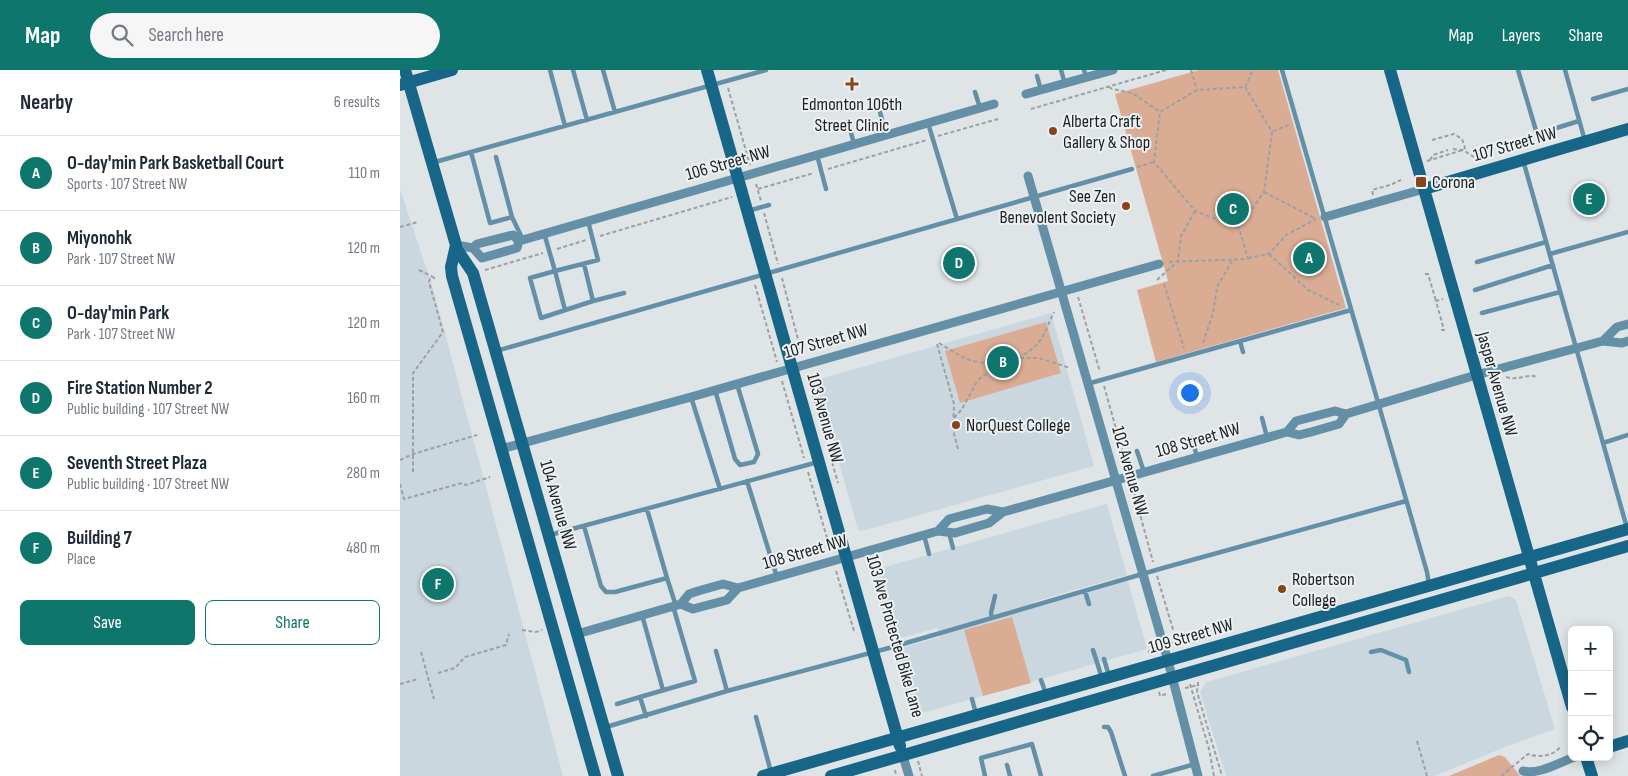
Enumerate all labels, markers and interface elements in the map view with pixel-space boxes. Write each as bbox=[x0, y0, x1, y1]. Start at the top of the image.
search box bbox=[90, 13, 440, 58]
text: Map bbox=[25, 21, 60, 50]
icon: search bbox=[108, 21, 136, 49]
text: Search here bbox=[148, 24, 224, 47]
text: Map bbox=[1449, 25, 1474, 46]
text: Layers bbox=[1502, 25, 1541, 46]
text: Share bbox=[1569, 25, 1603, 46]
marker: Edmonton 106th Street Clinic bbox=[845, 77, 859, 91]
text: Nearby bbox=[20, 90, 73, 115]
text: 6 results bbox=[334, 93, 380, 112]
place label: Edmonton 106th Street Clinic bbox=[802, 94, 902, 136]
place label: Alberta Craft Gallery & Shop bbox=[1062, 111, 1150, 153]
street label: 107 Street NW bbox=[1471, 122, 1560, 166]
marker: Alberta Craft Gallery & Shop bbox=[1047, 125, 1059, 137]
street label: 106 Street NW bbox=[683, 141, 773, 185]
text: O-day'min Park Basketball Court bbox=[67, 152, 284, 175]
text: A bbox=[32, 164, 40, 183]
text: 110 m bbox=[349, 164, 380, 183]
place label: Corona bbox=[1432, 172, 1475, 193]
text: Sports · 107 Street NW bbox=[67, 175, 187, 194]
marker: Corona bbox=[1414, 175, 1428, 189]
pin: E bbox=[1573, 180, 1605, 218]
place label: See Zen Benevolent Society bbox=[1000, 186, 1116, 228]
pin: C bbox=[1217, 190, 1249, 228]
marker: See Zen Benevolent Society bbox=[1120, 200, 1132, 212]
text: Miyonohk bbox=[67, 227, 132, 250]
text: B bbox=[32, 239, 40, 258]
text: 120 m bbox=[348, 239, 380, 258]
pin: A bbox=[1293, 239, 1325, 277]
pin: D bbox=[943, 244, 975, 282]
text: Park · 107 Street NW bbox=[67, 250, 175, 269]
text: O-day'min Park bbox=[67, 302, 169, 325]
text: C bbox=[32, 314, 40, 333]
text: 120 m bbox=[348, 314, 380, 333]
street label: 107 Street NW bbox=[782, 319, 871, 363]
text: Park · 107 Street NW bbox=[67, 325, 175, 344]
street label: Jasper Avenue NW bbox=[1472, 328, 1522, 439]
pin: B bbox=[987, 343, 1019, 381]
street label: 103 Avenue NW bbox=[802, 371, 848, 466]
text: Fire Station Number 2 bbox=[67, 377, 213, 400]
your location bbox=[1177, 380, 1203, 406]
text: D bbox=[32, 389, 40, 408]
text: 160 m bbox=[347, 389, 380, 408]
text: Public building · 107 Street NW bbox=[67, 400, 229, 419]
place label: NorQuest College bbox=[966, 415, 1071, 436]
street label: 108 Street NW bbox=[1153, 418, 1243, 462]
marker: NorQuest College bbox=[950, 419, 962, 431]
street label: 102 Avenue NW bbox=[1107, 424, 1153, 519]
text: Seventh Street Plaza bbox=[67, 452, 207, 475]
street label: 104 Avenue NW bbox=[535, 458, 581, 553]
text: E bbox=[33, 464, 39, 483]
text: 280 m bbox=[346, 464, 380, 483]
text: Public building · 107 Street NW bbox=[67, 475, 229, 494]
text: Building 7 bbox=[67, 527, 132, 550]
street label: 108 Street NW bbox=[760, 530, 850, 574]
text: F bbox=[33, 539, 39, 558]
text: 480 m bbox=[346, 539, 380, 558]
text: Place bbox=[67, 550, 96, 569]
street label: 103 Ave Protected Bike Lane bbox=[862, 552, 928, 720]
pin: F bbox=[422, 565, 454, 603]
place label: Robertson College bbox=[1292, 569, 1355, 611]
marker: Robertson College bbox=[1276, 583, 1288, 595]
button: Save bbox=[20, 600, 195, 645]
button: Share bbox=[205, 600, 380, 645]
street label: 109 Street NW bbox=[1146, 614, 1236, 658]
map controls bbox=[1568, 626, 1613, 761]
button: + bbox=[1568, 626, 1613, 671]
button: − bbox=[1568, 671, 1613, 716]
button: locate bbox=[1568, 716, 1613, 761]

